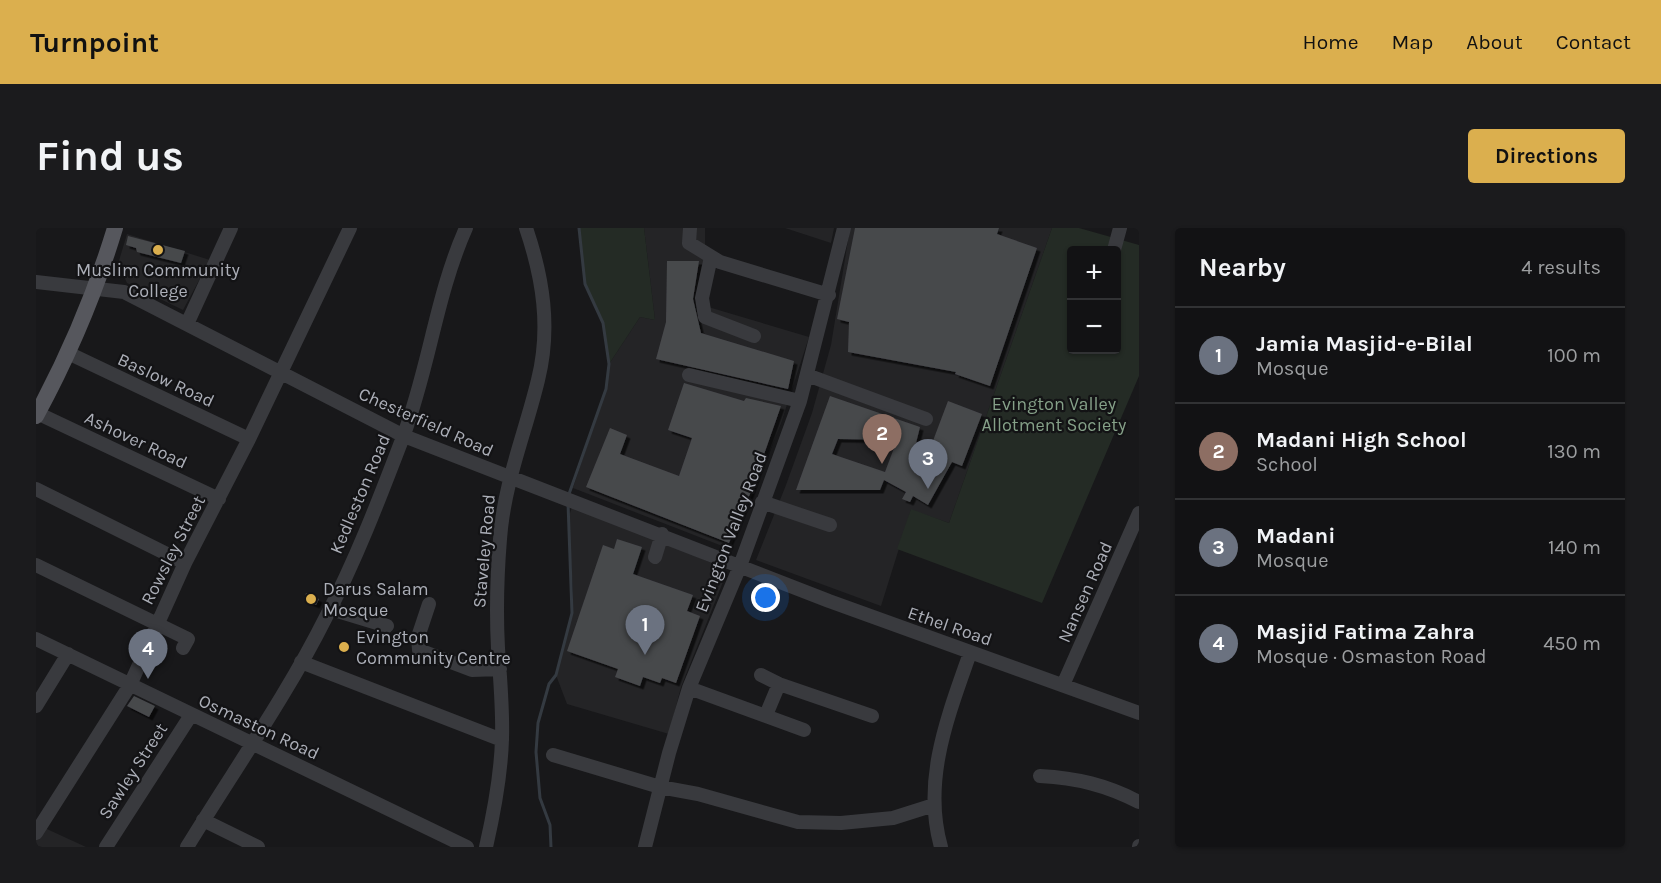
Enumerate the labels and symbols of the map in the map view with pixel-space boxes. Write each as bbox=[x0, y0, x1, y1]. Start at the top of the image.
marker: Muslim Community College bbox=[151, 243, 165, 257]
place label: Muslim Community College bbox=[76, 259, 241, 302]
street label: Baslow Road bbox=[114, 348, 218, 412]
street label: Chesterfield Road bbox=[355, 382, 497, 462]
park label: Evington Valley Allotment Society bbox=[982, 393, 1127, 436]
street label: Ashover Road bbox=[81, 407, 191, 473]
pin: 2 bbox=[862, 414, 902, 464]
street label: Kedleston Road bbox=[325, 431, 395, 557]
pin: 3 bbox=[908, 440, 948, 489]
street label: Evington Valley Road bbox=[690, 449, 772, 615]
street label: Rowsley Street bbox=[136, 491, 210, 608]
street label: Staveley Road bbox=[468, 493, 500, 609]
street label: Nansen Road bbox=[1053, 538, 1117, 646]
place label: Darus Salam Mosque bbox=[323, 578, 429, 621]
your location bbox=[751, 583, 780, 612]
marker: Darus Salam Mosque bbox=[304, 592, 318, 606]
street label: Ethel Road bbox=[905, 601, 995, 651]
pin: 1 bbox=[626, 606, 664, 655]
place label: Evington Community Centre bbox=[356, 626, 511, 669]
pin: 4 bbox=[128, 630, 168, 679]
marker: Evington Community Centre bbox=[337, 640, 351, 654]
street label: Osmaston Road bbox=[195, 689, 323, 765]
street label: Sawley Street bbox=[94, 719, 172, 823]

